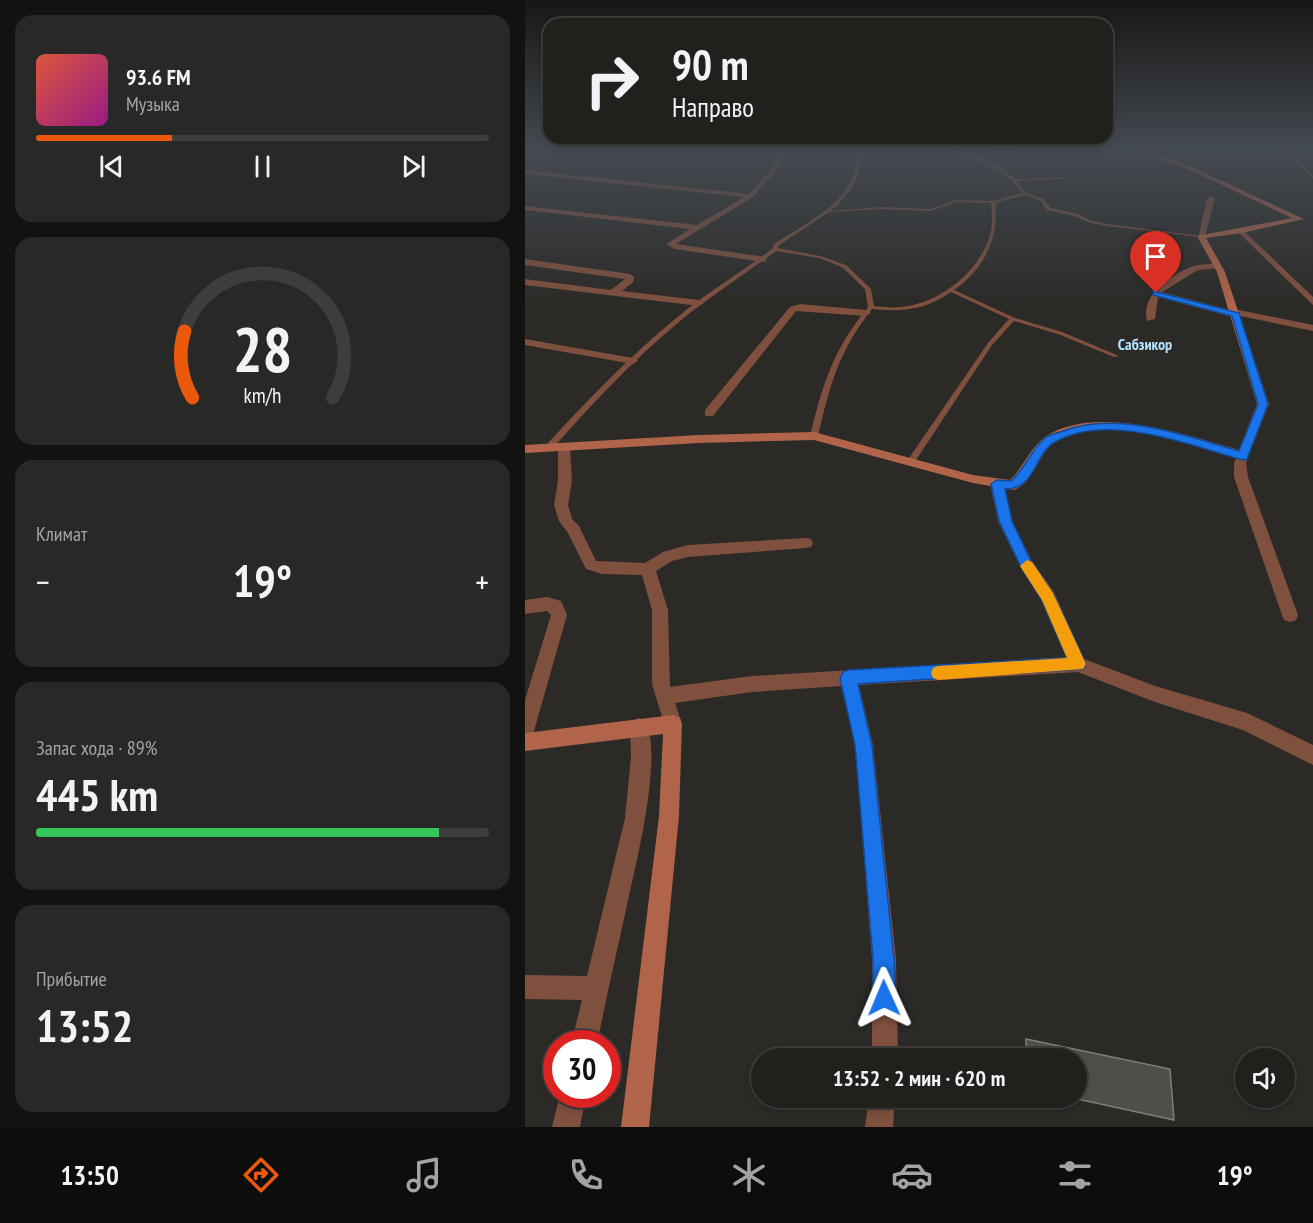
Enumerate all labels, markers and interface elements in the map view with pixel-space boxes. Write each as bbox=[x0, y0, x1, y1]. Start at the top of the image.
text: 90 m bbox=[672, 37, 749, 92]
icon: right bbox=[573, 42, 651, 120]
text: 93.6 FM bbox=[126, 63, 191, 91]
text: Направо bbox=[672, 90, 754, 124]
text: Музыка bbox=[126, 91, 180, 117]
icon: previous bbox=[95, 150, 128, 183]
icon: pause bbox=[246, 150, 279, 183]
icon: next bbox=[397, 150, 430, 183]
pin bbox=[1130, 231, 1181, 293]
icon: arrive bbox=[1139, 240, 1172, 273]
text: 28 bbox=[233, 308, 292, 389]
district label: Сабзикор bbox=[1118, 334, 1172, 354]
text: km/h bbox=[243, 382, 282, 410]
text: Климат bbox=[36, 521, 87, 547]
text: 19° bbox=[233, 551, 292, 609]
text: − bbox=[36, 560, 50, 603]
text: + bbox=[475, 560, 489, 603]
text: Запас хода · 89% bbox=[36, 735, 157, 761]
text: 445 km bbox=[36, 765, 158, 823]
text: Прибытие bbox=[36, 966, 107, 992]
position arrow bbox=[852, 966, 916, 1030]
text: 13:52 bbox=[36, 996, 133, 1054]
speed limit sign: 30 bbox=[543, 1030, 621, 1108]
map controls bbox=[1235, 1048, 1295, 1108]
button: sound bbox=[1235, 1048, 1295, 1108]
text: 13:52 · 2 мин · 620 m bbox=[833, 1064, 1005, 1092]
icon: directions bbox=[240, 1154, 282, 1196]
icon: music bbox=[403, 1154, 445, 1196]
icon: phone bbox=[565, 1154, 607, 1196]
icon: climate bbox=[728, 1154, 770, 1196]
icon: car bbox=[891, 1154, 933, 1196]
icon: filters bbox=[1054, 1154, 1096, 1196]
text: 13:50 bbox=[60, 1158, 119, 1192]
text: 19° bbox=[1217, 1158, 1252, 1192]

